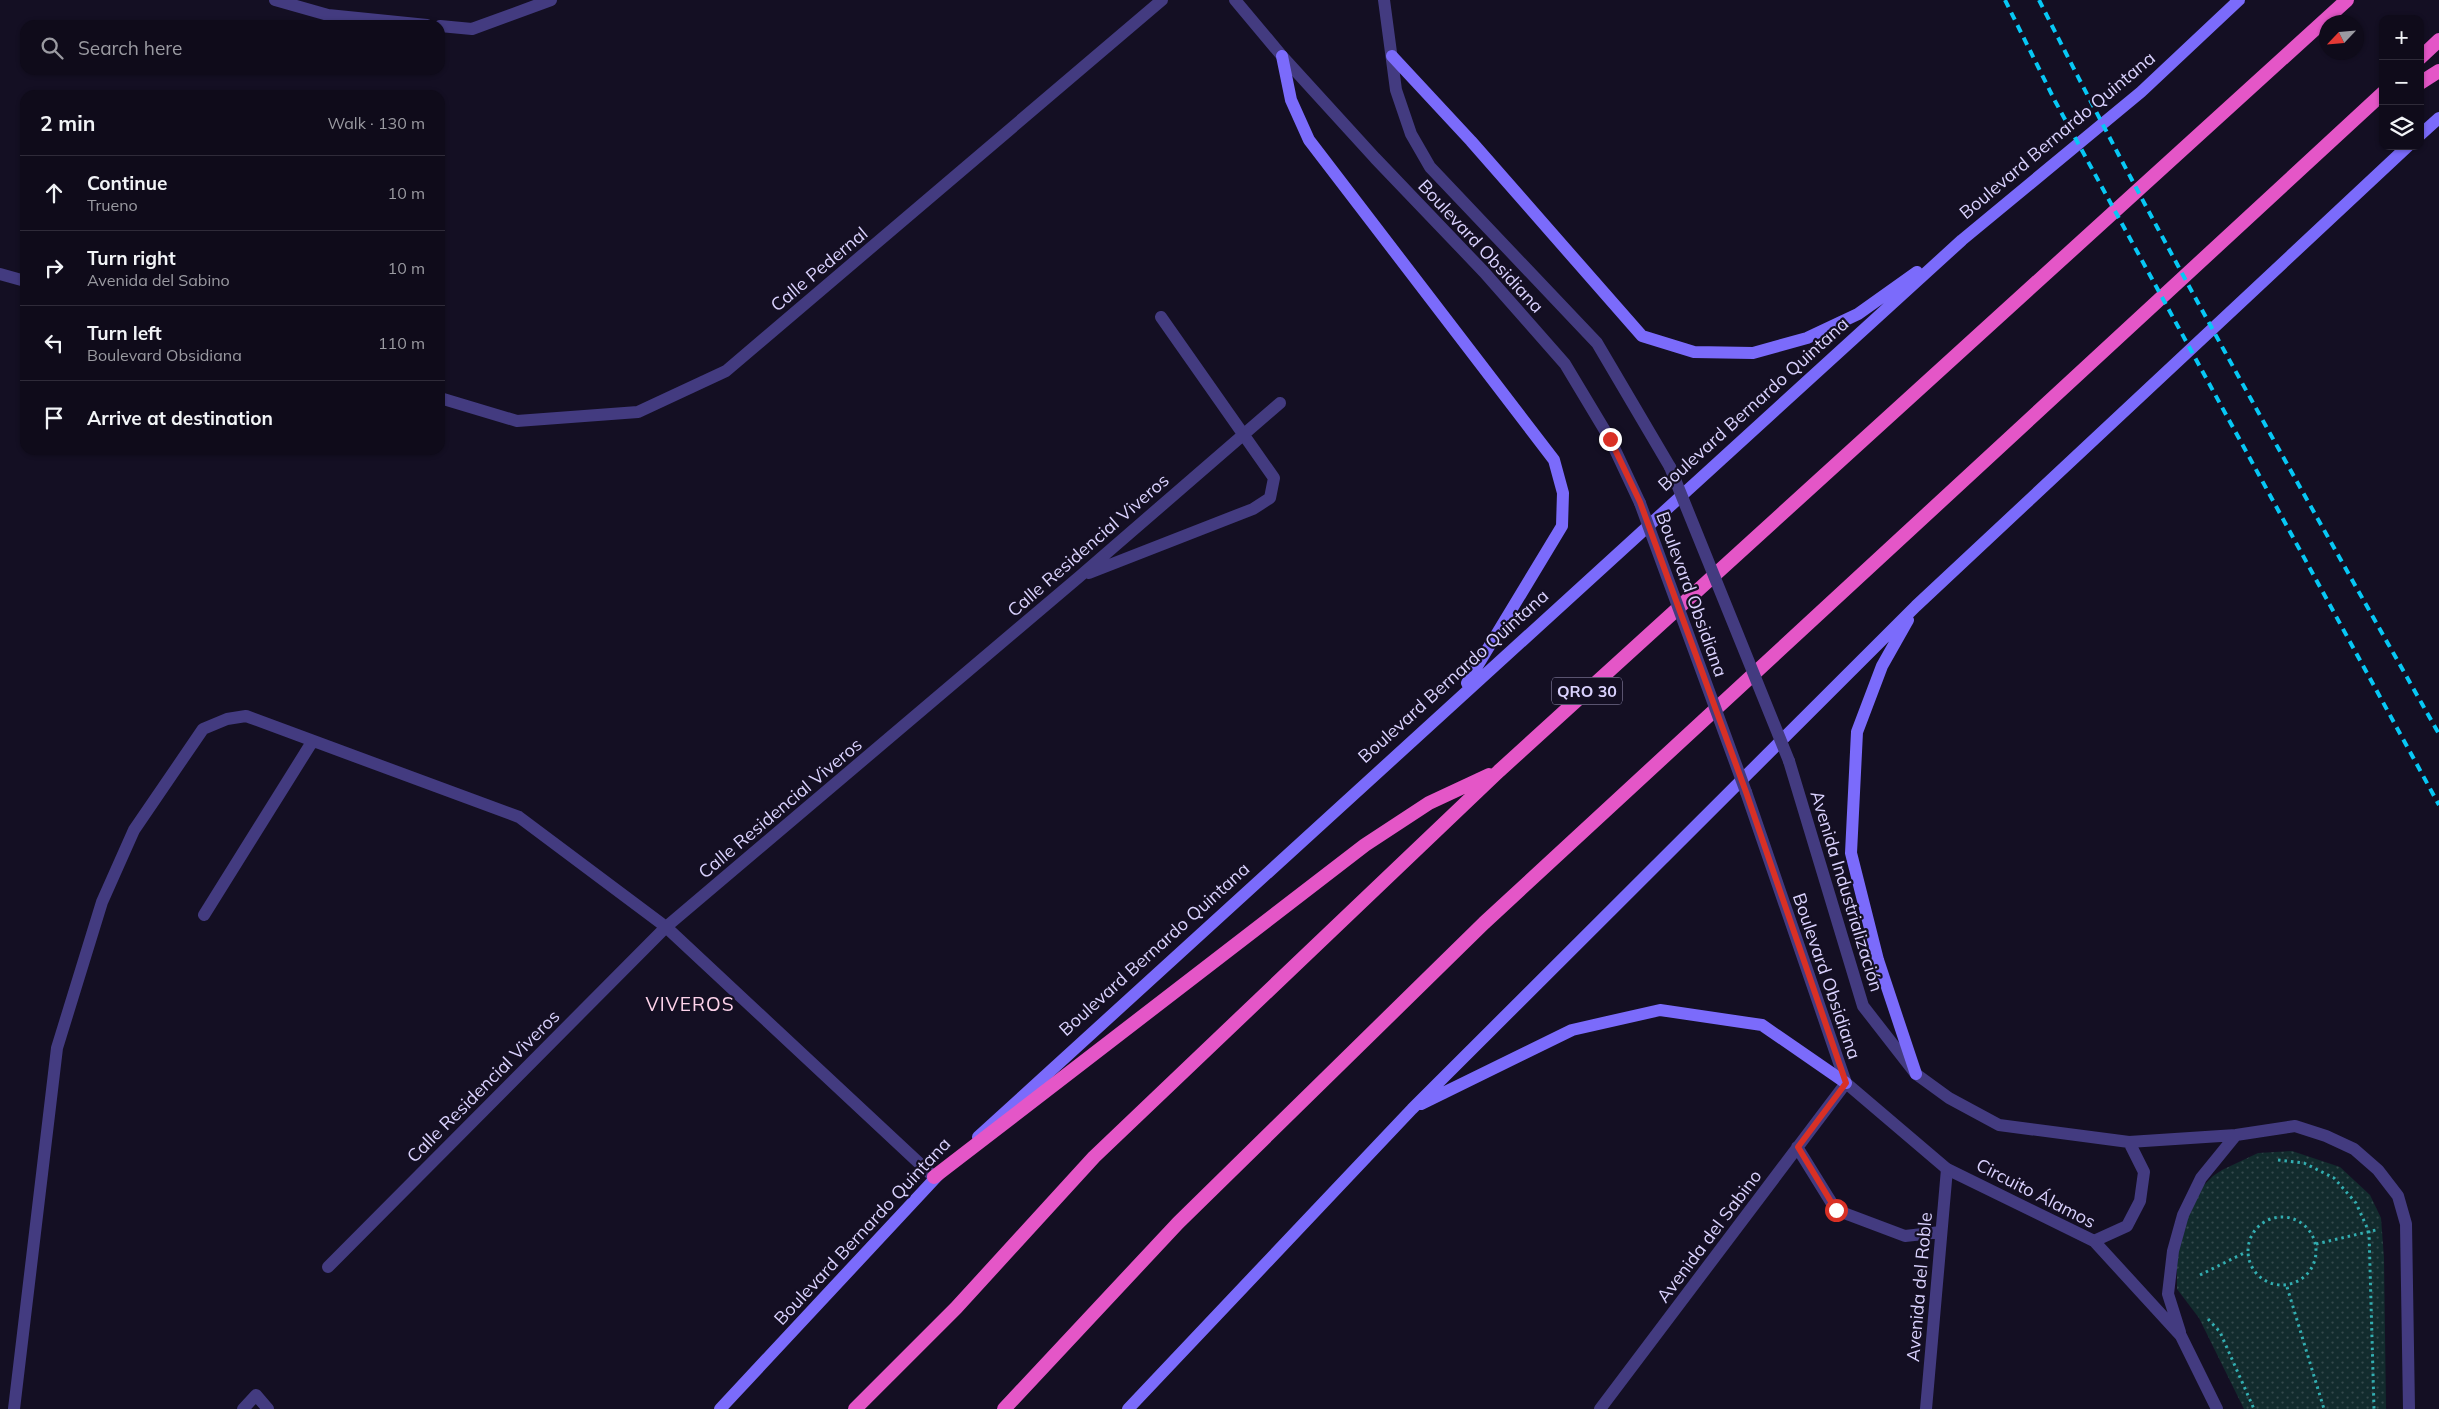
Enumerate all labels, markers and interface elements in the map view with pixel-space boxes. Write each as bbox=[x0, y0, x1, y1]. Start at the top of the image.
north arrow bbox=[2319, 15, 2364, 60]
map controls bbox=[2379, 15, 2424, 150]
button: + bbox=[2379, 15, 2424, 60]
search box bbox=[20, 20, 445, 75]
icon: search bbox=[38, 34, 66, 62]
text: Search here bbox=[78, 36, 182, 60]
street label: Boulevard Bernardo Quintana bbox=[1954, 46, 2160, 224]
button: − bbox=[2379, 60, 2424, 105]
button: layers bbox=[2379, 105, 2424, 150]
text: 2 min bbox=[40, 110, 95, 136]
text: Walk · 130 m bbox=[327, 113, 425, 133]
text: Continue bbox=[87, 171, 167, 195]
street label: Boulevard Obsidiana bbox=[1413, 174, 1549, 318]
icon: ahead bbox=[40, 179, 68, 207]
text: 10 m bbox=[388, 183, 425, 203]
text: Trueno bbox=[87, 195, 138, 215]
street label: Calle Pedernal bbox=[766, 222, 872, 316]
text: Turn right bbox=[87, 246, 176, 270]
icon: right bbox=[40, 254, 68, 282]
text: 10 m bbox=[388, 258, 425, 278]
text: Avenida del Sabino bbox=[87, 270, 230, 290]
street label: Boulevard Bernardo Quintana bbox=[1653, 312, 1853, 496]
text: Turn left bbox=[87, 321, 162, 345]
icon: left bbox=[40, 329, 68, 357]
text: 110 m bbox=[378, 333, 425, 353]
text: Boulevard Obsidiana bbox=[87, 345, 242, 365]
icon: arrive bbox=[40, 404, 68, 432]
text: Arrive at destination bbox=[87, 406, 273, 430]
route end bbox=[1599, 428, 1622, 451]
street label: Calle Residencial Viveros bbox=[1002, 468, 1174, 622]
street label: Boulevard Obsidiana bbox=[1651, 508, 1733, 680]
street label: Boulevard Bernardo Quintana bbox=[1353, 584, 1553, 768]
road number: QRO 30 bbox=[1552, 678, 1622, 704]
street label: Calle Residencial Viveros bbox=[693, 733, 867, 883]
street label: Avenida Industrialización bbox=[1805, 788, 1889, 994]
street label: Boulevard Bernardo Quintana bbox=[1054, 857, 1254, 1041]
street label: Boulevard Obsidiana bbox=[1788, 890, 1866, 1062]
district label: VIVEROS bbox=[645, 992, 735, 1016]
street label: Calle Residencial Viveros bbox=[402, 1005, 564, 1167]
street label: Boulevard Bernardo Quintana bbox=[769, 1132, 955, 1330]
street label: Circuito Álamos bbox=[1972, 1153, 2100, 1233]
street label: Avenida del Sabino bbox=[1651, 1165, 1767, 1307]
route start bbox=[1825, 1199, 1848, 1222]
street label: Avenida del Roble bbox=[1901, 1211, 1937, 1363]

